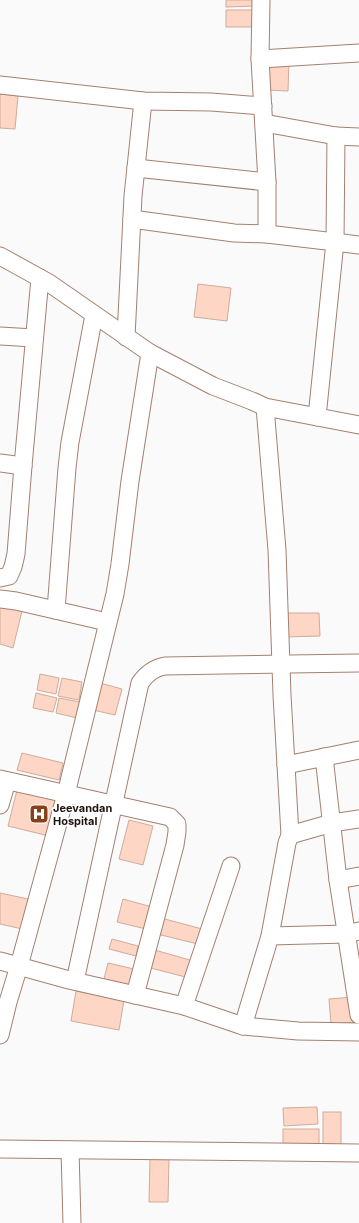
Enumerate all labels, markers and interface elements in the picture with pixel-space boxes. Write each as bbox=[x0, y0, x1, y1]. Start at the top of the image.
place label: Jeevandan Hospital bbox=[53, 801, 112, 828]
hospital icon: Jeevandan Hospital bbox=[28, 803, 50, 825]

